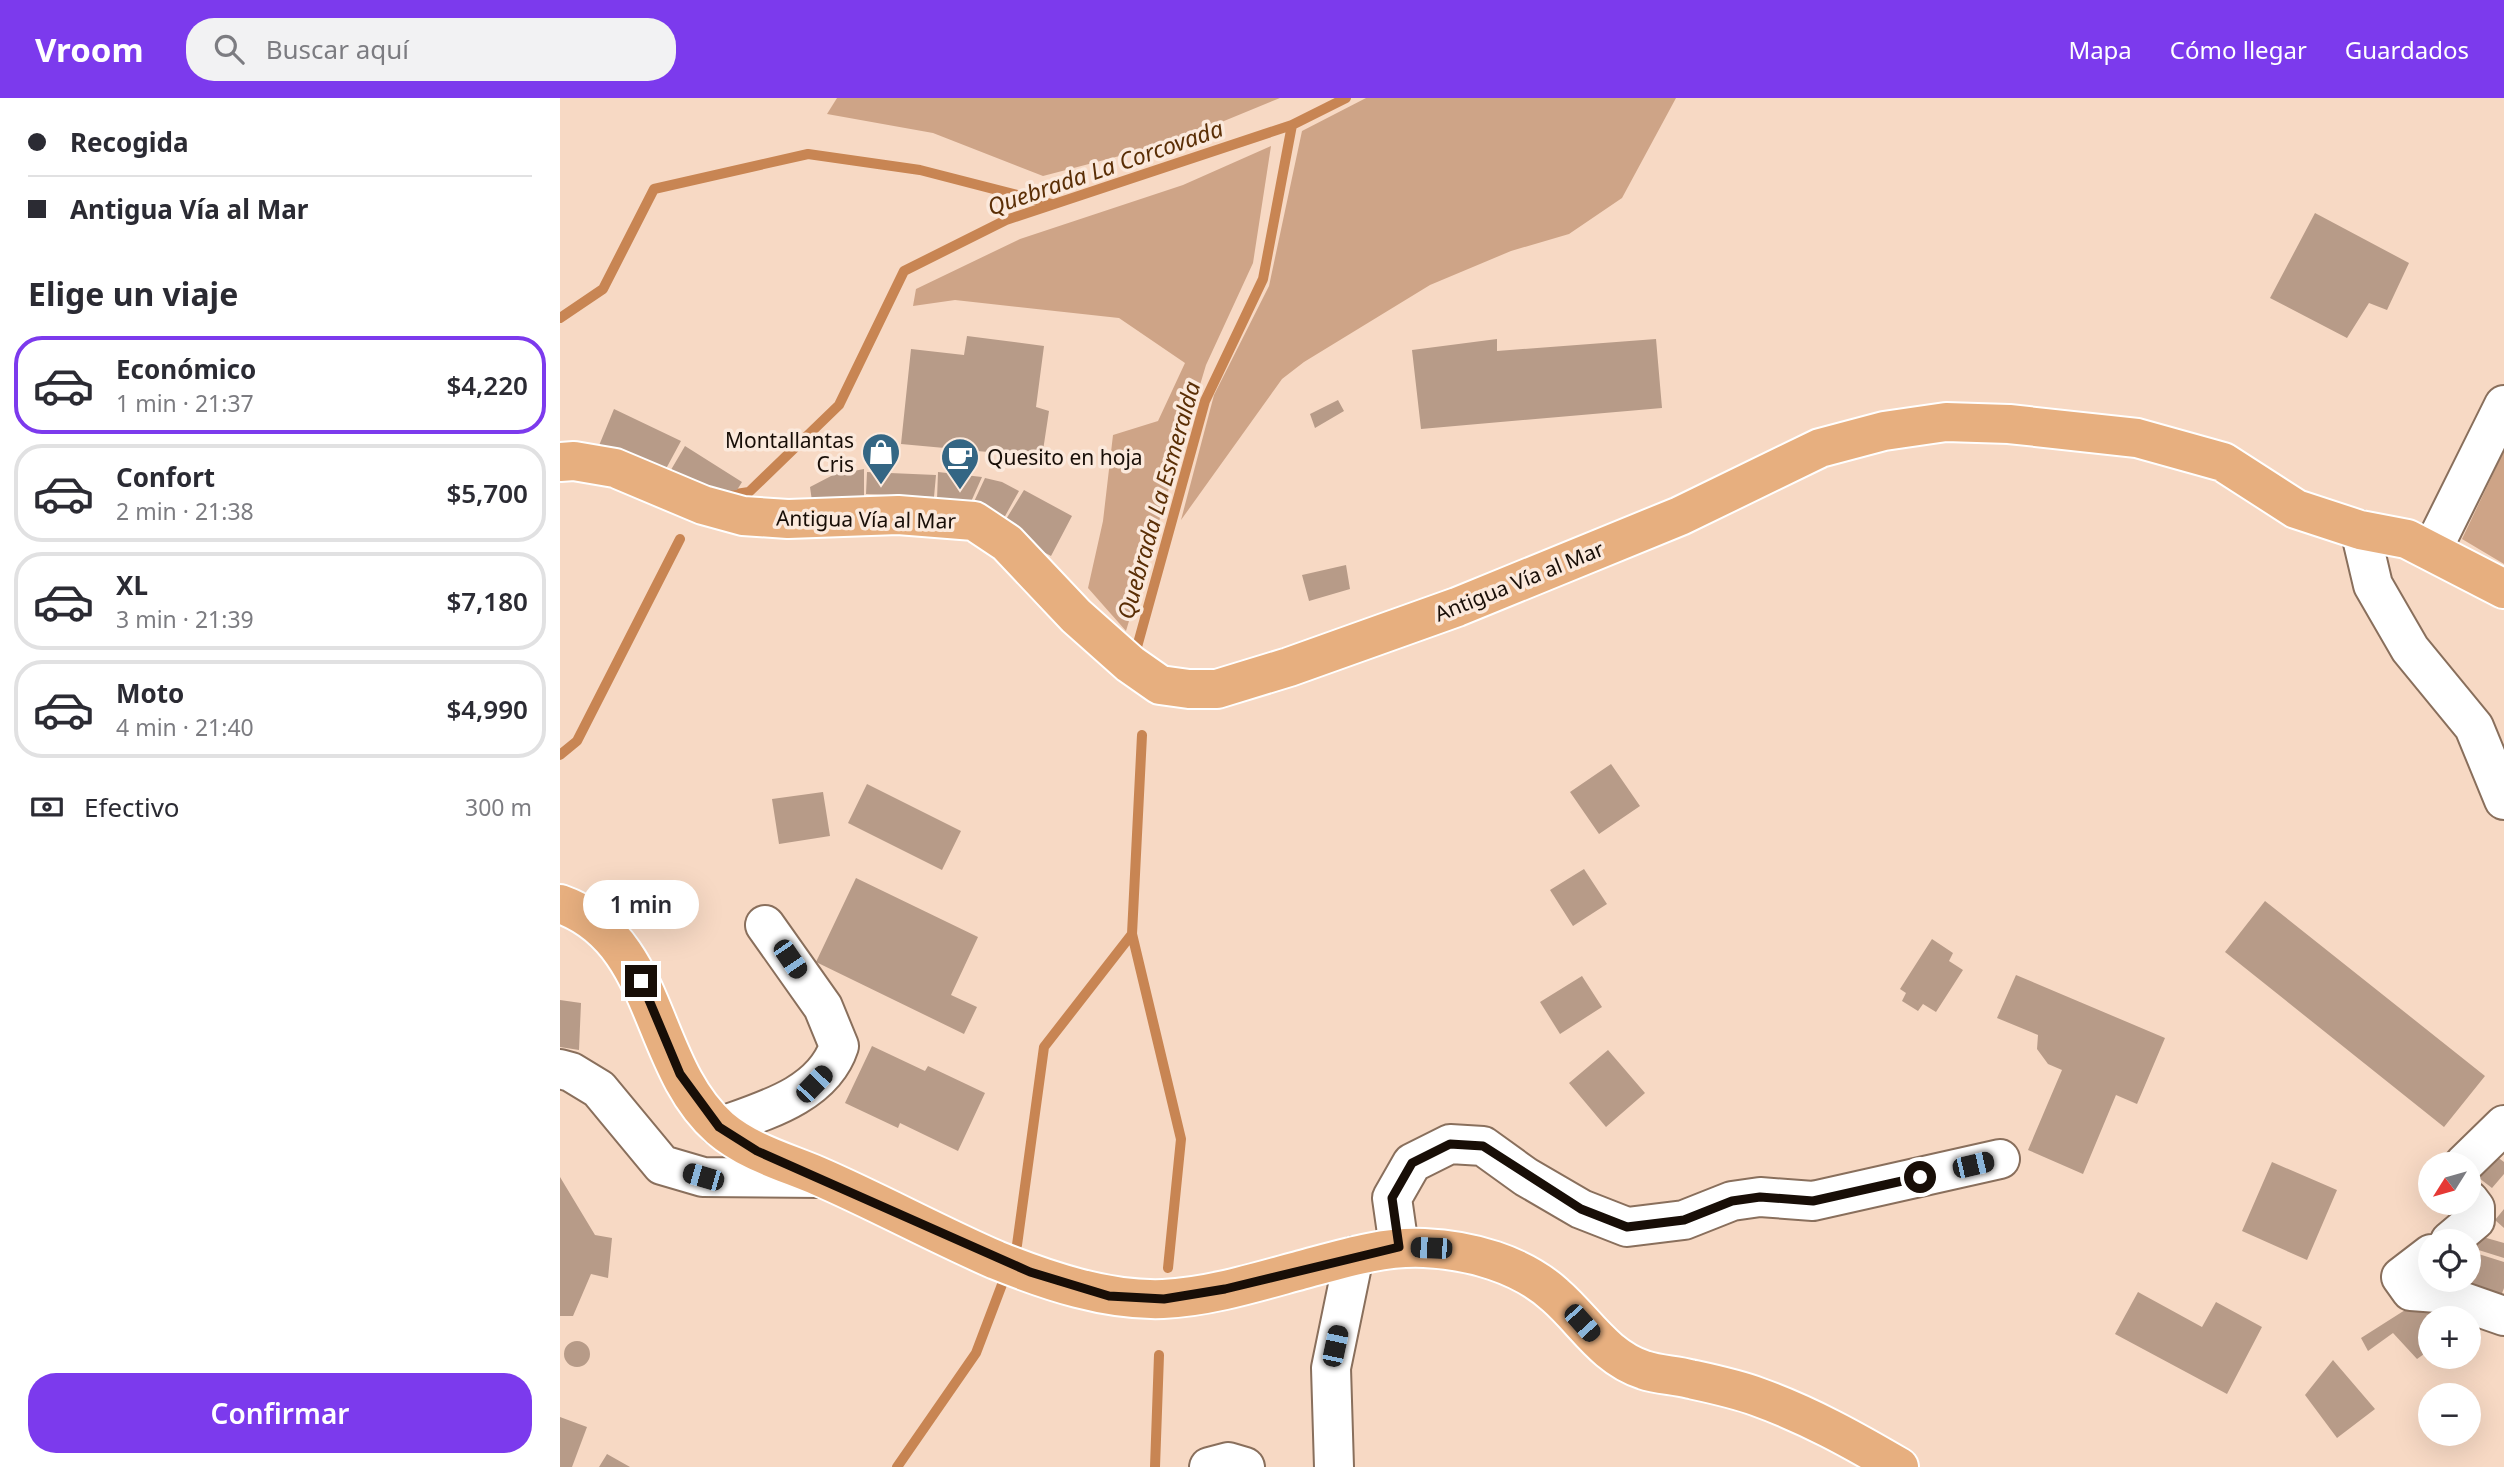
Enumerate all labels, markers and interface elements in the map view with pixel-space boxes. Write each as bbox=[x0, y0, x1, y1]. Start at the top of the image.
search box bbox=[186, 18, 676, 81]
text: Vroom bbox=[35, 27, 144, 72]
icon: search bbox=[210, 30, 248, 68]
text: Buscar aquí bbox=[266, 31, 409, 67]
text: Mapa bbox=[2068, 33, 2132, 66]
text: Cómo llegar bbox=[2170, 33, 2307, 66]
text: Guardados bbox=[2345, 33, 2469, 66]
water label: Quebrada La Corcovada bbox=[983, 112, 1227, 222]
text: Recogida bbox=[70, 124, 188, 160]
text: Antigua Vía al Mar bbox=[70, 191, 308, 227]
text: Elige un viaje bbox=[28, 272, 238, 315]
text: Económico bbox=[116, 351, 256, 387]
icon: car bbox=[32, 354, 95, 417]
text: $4,220 bbox=[446, 367, 528, 403]
water label: Quebrada La Esmeralda bbox=[1109, 377, 1207, 623]
text: 1 min · 21:37 bbox=[116, 387, 254, 419]
place label: Montallantas Cris bbox=[725, 426, 854, 478]
shop icon: Montallantas Cris bbox=[860, 431, 902, 486]
cafe icon: Quesito en hoja bbox=[939, 436, 981, 491]
place label: Quesito en hoja bbox=[987, 443, 1143, 471]
text: Confort bbox=[116, 459, 215, 495]
icon: car bbox=[32, 462, 95, 525]
text: $5,700 bbox=[446, 475, 528, 511]
text: 2 min · 21:38 bbox=[116, 495, 254, 527]
street label: Antigua Vía al Mar bbox=[776, 503, 957, 535]
street label: Antigua Vía al Mar bbox=[1430, 534, 1608, 628]
text: XL bbox=[116, 567, 148, 603]
icon: car bbox=[32, 570, 95, 633]
text: $7,180 bbox=[446, 583, 528, 619]
text: 3 min · 21:39 bbox=[116, 603, 254, 635]
text: Moto bbox=[116, 675, 184, 711]
icon: car bbox=[32, 678, 95, 741]
text: $4,990 bbox=[446, 691, 528, 727]
text: 4 min · 21:40 bbox=[116, 711, 254, 743]
icon: cash bbox=[28, 788, 66, 826]
text: Efectivo bbox=[84, 789, 180, 825]
text: 300 m bbox=[465, 791, 532, 823]
callout: 1 min bbox=[583, 880, 699, 928]
text: 1 min bbox=[610, 888, 672, 920]
car bbox=[770, 936, 811, 982]
route end bbox=[625, 965, 657, 997]
car bbox=[792, 1062, 837, 1106]
car bbox=[1951, 1150, 1996, 1180]
north arrow bbox=[2418, 1152, 2482, 1214]
map controls bbox=[2418, 1152, 2481, 1446]
car bbox=[680, 1161, 727, 1193]
route start bbox=[1904, 1161, 1936, 1193]
button: locate bbox=[2418, 1229, 2481, 1292]
car bbox=[1410, 1237, 1453, 1259]
car bbox=[1561, 1300, 1604, 1346]
button: + bbox=[2418, 1306, 2481, 1369]
car bbox=[1321, 1323, 1350, 1369]
button: Confirmar bbox=[28, 1373, 532, 1453]
button: − bbox=[2418, 1383, 2481, 1446]

